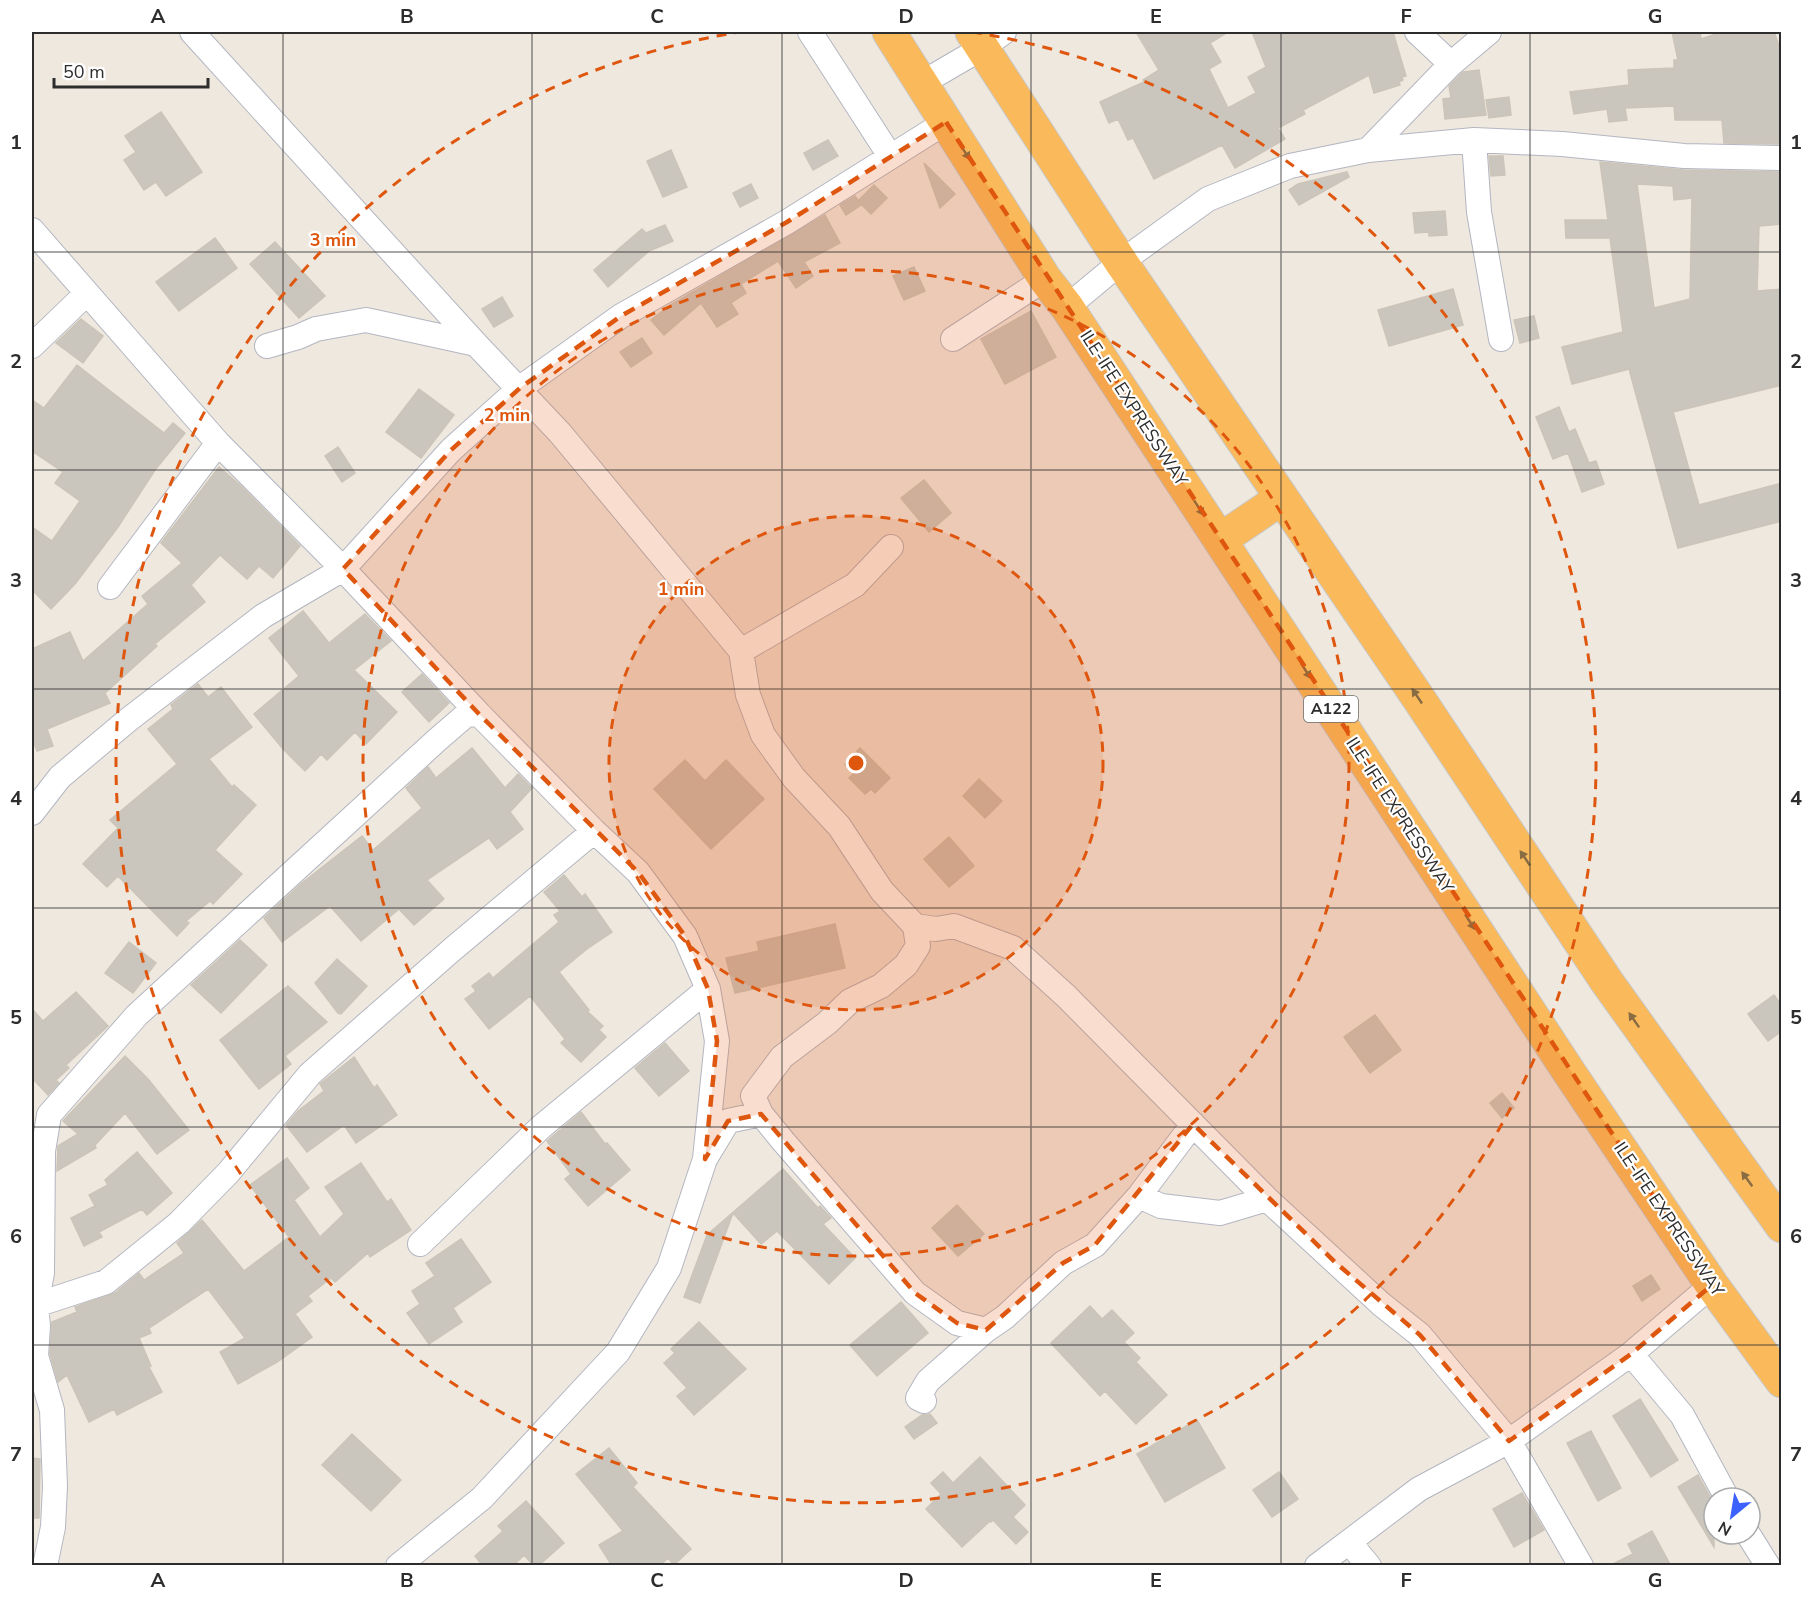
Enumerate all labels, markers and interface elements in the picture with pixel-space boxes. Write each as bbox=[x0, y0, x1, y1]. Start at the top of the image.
text: A bbox=[151, 3, 166, 30]
text: B bbox=[400, 3, 414, 30]
text: C bbox=[650, 3, 664, 30]
text: D bbox=[898, 3, 914, 30]
text: E bbox=[1150, 3, 1162, 30]
text: F bbox=[1400, 3, 1412, 30]
text: G bbox=[1648, 3, 1662, 30]
scale bar bbox=[54, 51, 208, 89]
text: 50 m bbox=[63, 60, 105, 84]
text: 1 bbox=[10, 129, 22, 156]
text: 1 bbox=[1790, 129, 1802, 156]
one-way arrow bbox=[960, 144, 971, 160]
text: 3 min bbox=[310, 228, 356, 252]
street label: ILE-IFE EXPRESSWAY bbox=[1075, 325, 1194, 491]
text: 2 bbox=[10, 348, 22, 375]
text: 2 bbox=[1790, 348, 1802, 375]
text: 2 min bbox=[484, 403, 530, 427]
one-way arrow bbox=[1193, 500, 1204, 516]
text: 3 bbox=[10, 567, 22, 594]
text: 3 bbox=[1790, 567, 1802, 594]
text: 1 min bbox=[658, 577, 704, 601]
one-way arrow bbox=[1300, 663, 1311, 679]
one-way arrow bbox=[1411, 688, 1422, 704]
road number: A122 bbox=[1304, 696, 1358, 722]
street label: ILE-IFE EXPRESSWAY bbox=[1341, 732, 1460, 898]
centre of rings bbox=[846, 753, 866, 773]
text: 4 bbox=[10, 785, 22, 812]
text: 4 bbox=[1790, 785, 1802, 812]
one-way arrow bbox=[1519, 850, 1530, 867]
one-way arrow bbox=[1465, 914, 1476, 930]
text: 5 bbox=[10, 1004, 22, 1031]
text: 5 bbox=[1790, 1004, 1802, 1031]
one-way arrow bbox=[1628, 1012, 1640, 1028]
street label: ILE-IFE EXPRESSWAY bbox=[1608, 1137, 1730, 1301]
one-way arrow bbox=[1741, 1171, 1753, 1187]
text: 6 bbox=[10, 1223, 22, 1250]
text: 6 bbox=[1790, 1223, 1802, 1250]
text: 7 bbox=[10, 1441, 22, 1468]
text: 7 bbox=[1790, 1441, 1802, 1468]
north arrow bbox=[1702, 1486, 1762, 1546]
text: N bbox=[1714, 1516, 1736, 1541]
text: A bbox=[151, 1567, 166, 1594]
text: B bbox=[400, 1567, 414, 1594]
text: C bbox=[650, 1567, 664, 1594]
text: D bbox=[898, 1567, 914, 1594]
text: E bbox=[1150, 1567, 1162, 1594]
text: F bbox=[1400, 1567, 1412, 1594]
text: G bbox=[1648, 1567, 1662, 1594]

